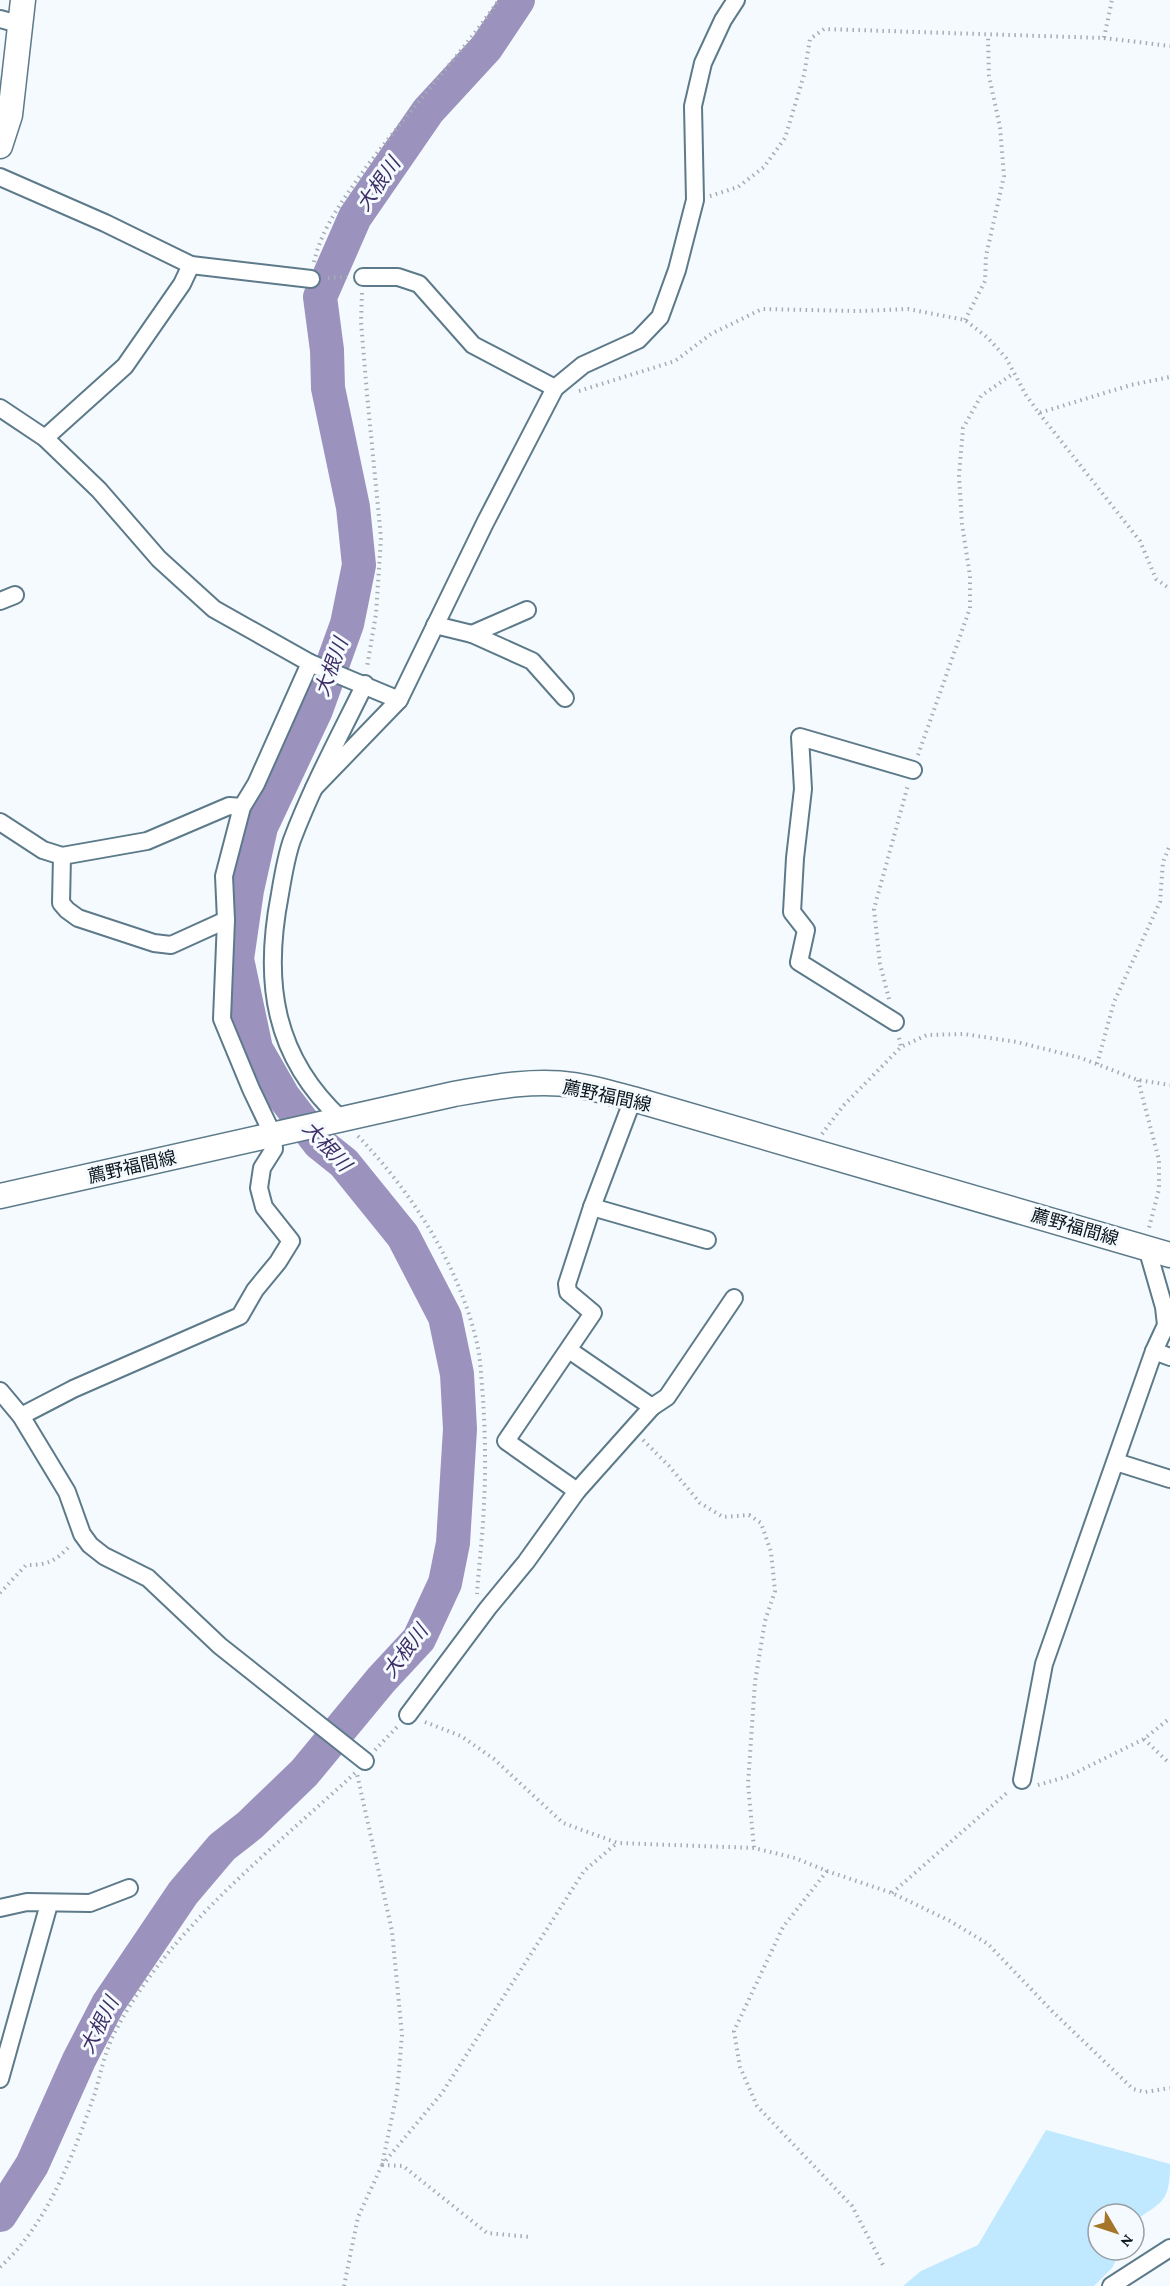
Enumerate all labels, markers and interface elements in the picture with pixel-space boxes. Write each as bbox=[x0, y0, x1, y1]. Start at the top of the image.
water label: 大根川 bbox=[352, 151, 405, 215]
water label: 大根川 bbox=[310, 633, 352, 699]
street label: 薦野福間線 bbox=[561, 1077, 653, 1115]
water label: 大根川 bbox=[298, 1117, 357, 1177]
street label: 薦野福間線 bbox=[86, 1147, 178, 1187]
street label: 薦野福間線 bbox=[1029, 1205, 1121, 1249]
water label: 大根川 bbox=[378, 1619, 433, 1682]
water label: 大根川 bbox=[76, 1991, 123, 2057]
north arrow bbox=[1086, 2202, 1146, 2262]
text: N bbox=[1117, 2232, 1137, 2251]

